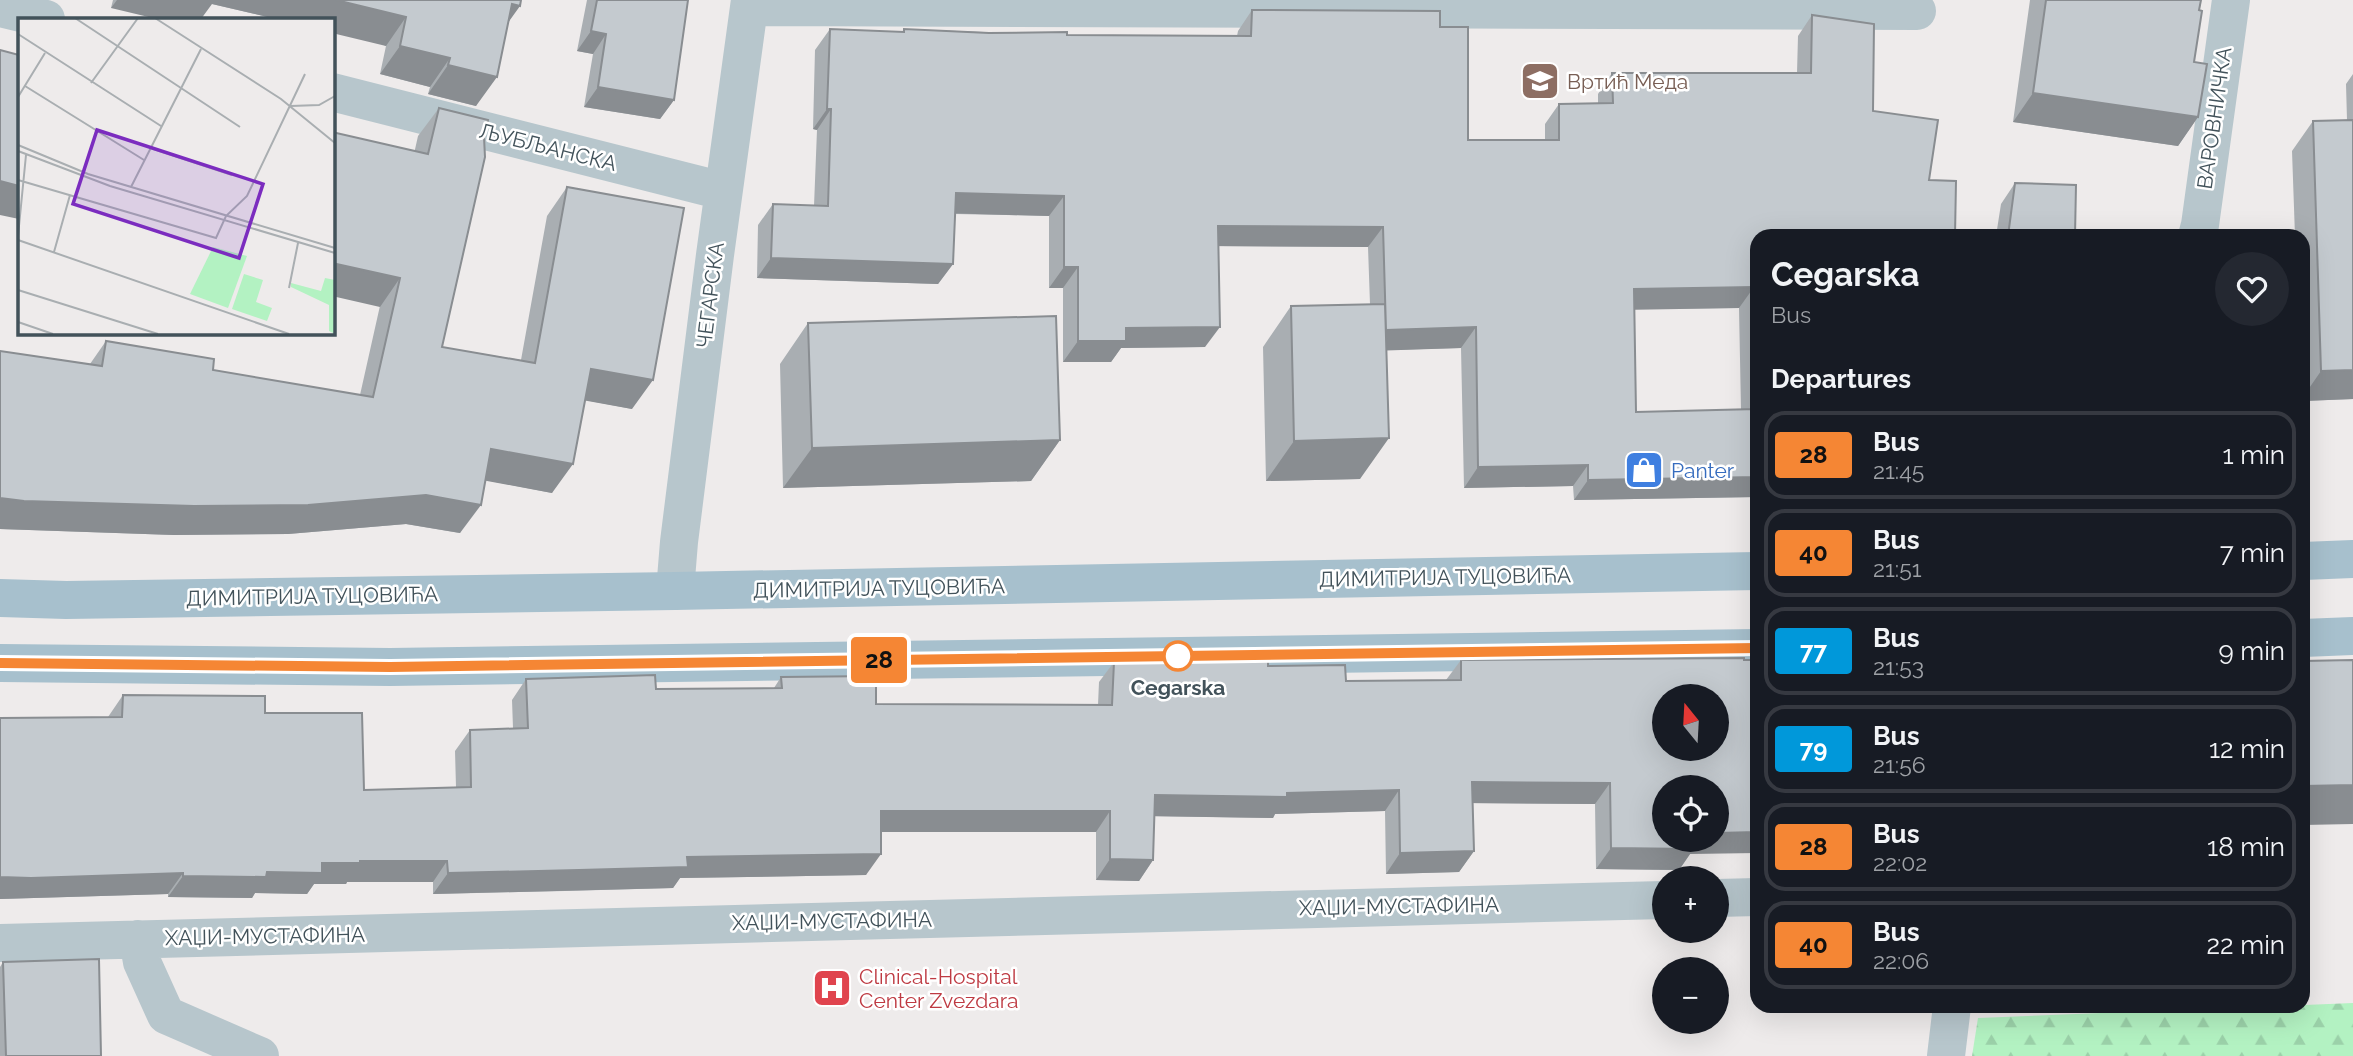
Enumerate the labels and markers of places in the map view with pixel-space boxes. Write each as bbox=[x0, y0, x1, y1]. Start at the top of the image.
school or university icon: Вртић Меда bbox=[1519, 60, 1561, 102]
place label: Вртић Меда bbox=[1567, 69, 1688, 94]
shop icon: Panter bbox=[1623, 449, 1665, 491]
place label: Panter bbox=[1671, 458, 1735, 483]
marker: Cegarska bbox=[1163, 641, 1193, 671]
place label: Cegarska bbox=[1131, 675, 1225, 700]
place label: Clinical-Hospital Center Zvezdara bbox=[859, 964, 1018, 1013]
hospital icon: Clinical-Hospital Center Zvezdara bbox=[811, 967, 853, 1009]

